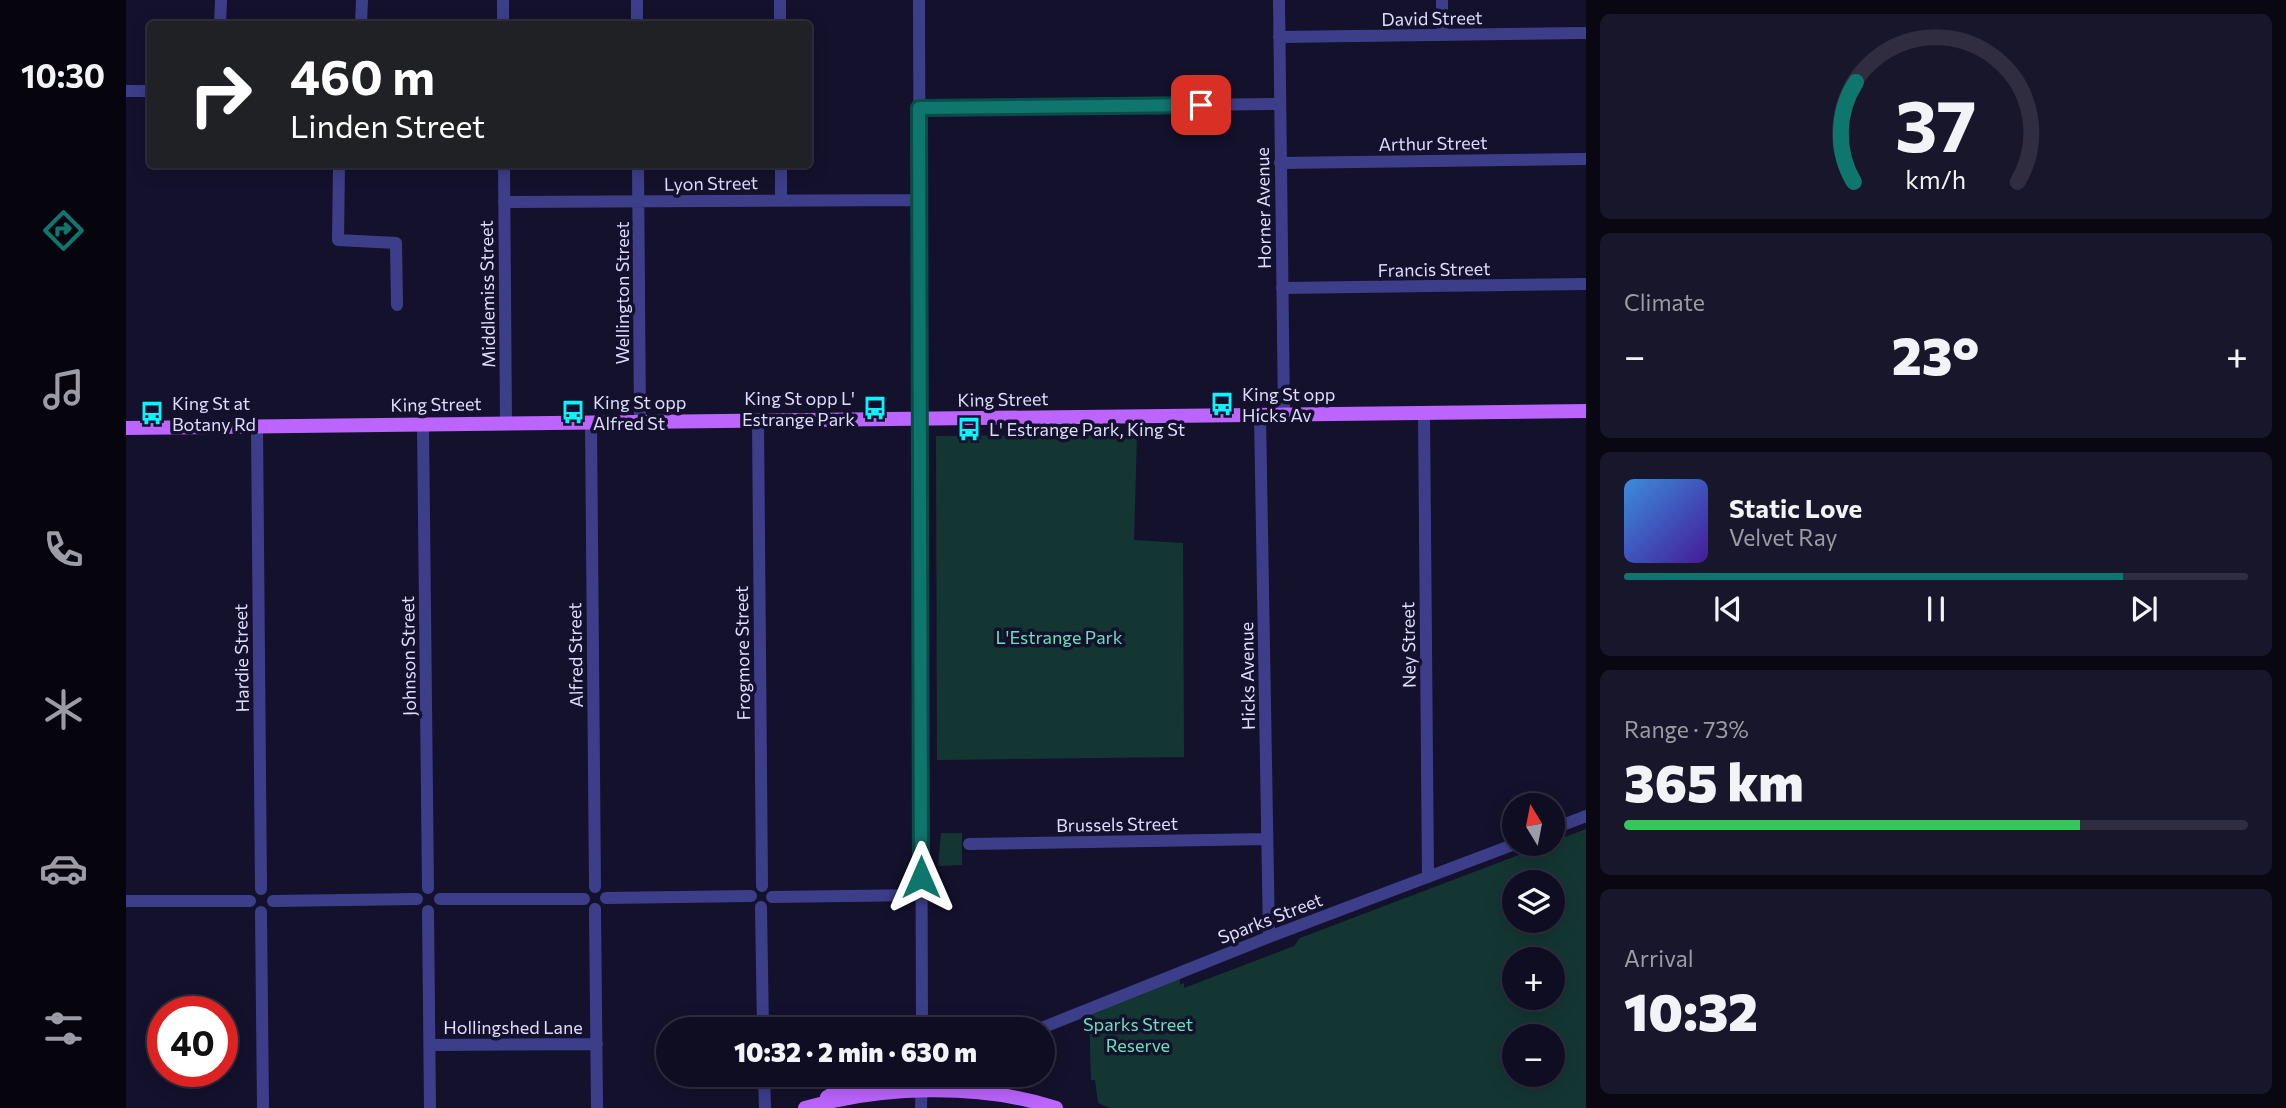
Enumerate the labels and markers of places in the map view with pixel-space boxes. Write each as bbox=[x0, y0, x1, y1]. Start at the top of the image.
pin bbox=[1171, 75, 1231, 135]
place label: King St opp Hicks Av bbox=[1242, 383, 1335, 426]
place label: King St opp L' Estrange Park bbox=[742, 387, 855, 430]
bus stop icon: King St opp Hicks Av bbox=[1208, 390, 1236, 418]
place label: King St opp Alfred St bbox=[593, 391, 686, 434]
place label: King St at Botany Rd bbox=[172, 392, 256, 435]
bus stop icon: King St opp L' Estrange Park bbox=[861, 394, 889, 422]
bus stop icon: King St opp Alfred St bbox=[559, 398, 587, 426]
bus stop icon: King St at Botany Rd bbox=[138, 399, 166, 427]
bus stop icon: L' Estrange Park, King St bbox=[955, 415, 983, 443]
place label: L' Estrange Park, King St bbox=[989, 418, 1185, 440]

